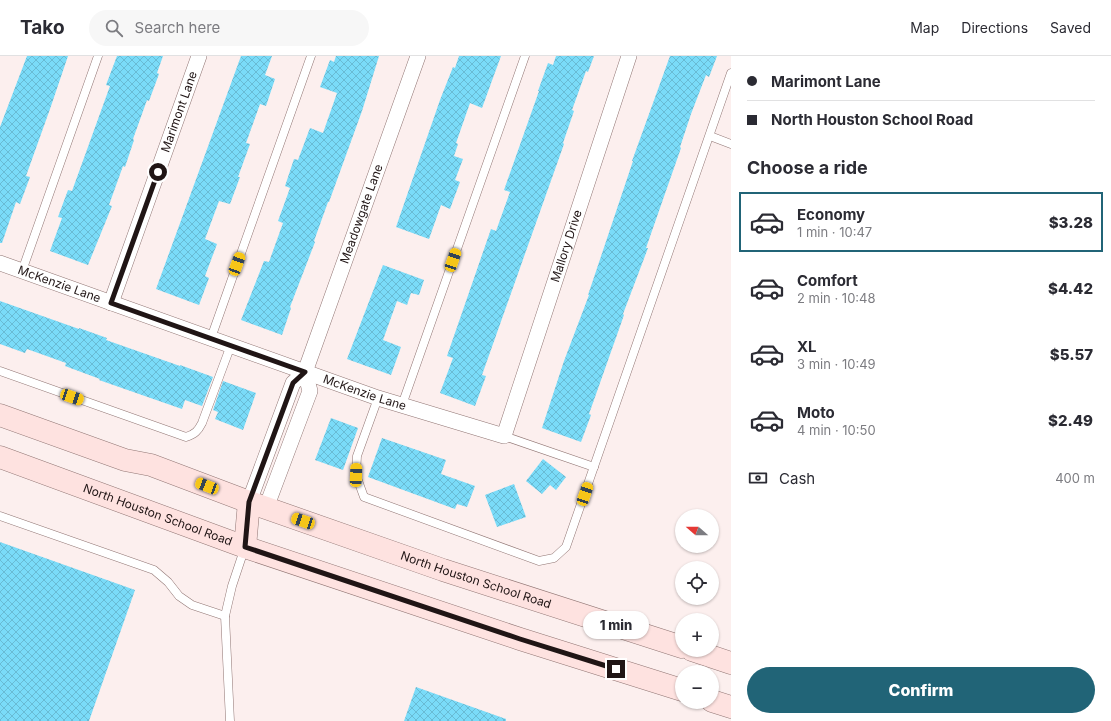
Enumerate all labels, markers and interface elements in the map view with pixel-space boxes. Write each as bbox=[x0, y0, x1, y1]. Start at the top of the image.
search box bbox=[89, 10, 369, 46]
text: Tako bbox=[20, 16, 65, 39]
icon: search bbox=[103, 17, 125, 39]
text: Search here bbox=[135, 18, 220, 37]
text: Map bbox=[910, 19, 939, 36]
text: Directions bbox=[961, 19, 1028, 36]
text: Saved bbox=[1050, 19, 1091, 36]
street label: Marimont Lane bbox=[157, 69, 200, 154]
text: Marimont Lane bbox=[771, 72, 881, 91]
text: North Houston School Road bbox=[771, 110, 973, 129]
text: Choose a ride bbox=[747, 157, 868, 178]
street label: Meadowgate Lane bbox=[336, 162, 386, 266]
route start bbox=[149, 163, 167, 181]
icon: car bbox=[749, 204, 785, 240]
text: Economy bbox=[797, 205, 865, 224]
street label: Mallory Drive bbox=[547, 208, 585, 284]
text: $3.28 bbox=[1049, 213, 1093, 232]
text: 1 min · 10:47 bbox=[797, 224, 872, 240]
car bbox=[443, 247, 463, 273]
car bbox=[227, 251, 247, 277]
street label: McKenzie Lane bbox=[16, 262, 103, 305]
icon: car bbox=[749, 270, 785, 306]
text: Comfort bbox=[797, 271, 858, 290]
text: $4.42 bbox=[1048, 279, 1093, 298]
text: 2 min · 10:48 bbox=[797, 290, 876, 306]
icon: car bbox=[749, 336, 785, 372]
text: XL bbox=[797, 337, 817, 356]
text: $5.57 bbox=[1050, 345, 1093, 364]
text: 3 min · 10:49 bbox=[797, 356, 876, 372]
street label: McKenzie Lane bbox=[321, 371, 408, 413]
car bbox=[59, 387, 85, 407]
icon: car bbox=[749, 402, 785, 438]
text: Moto bbox=[797, 403, 835, 422]
text: $2.49 bbox=[1048, 411, 1093, 430]
text: 4 min · 10:50 bbox=[797, 422, 876, 438]
car bbox=[350, 463, 362, 487]
icon: cash bbox=[747, 467, 769, 489]
text: Cash bbox=[779, 469, 815, 488]
text: 400 m bbox=[1055, 470, 1095, 486]
car bbox=[194, 476, 220, 496]
street label: North Houston School Road bbox=[81, 480, 235, 549]
car bbox=[575, 481, 595, 507]
north arrow bbox=[675, 509, 719, 553]
map controls bbox=[675, 509, 719, 709]
car bbox=[290, 511, 316, 531]
street label: North Houston School Road bbox=[399, 548, 553, 611]
button: locate bbox=[675, 561, 719, 605]
callout: 1 min bbox=[583, 611, 649, 639]
button: + bbox=[675, 613, 719, 657]
text: 1 min bbox=[600, 617, 632, 633]
route end bbox=[607, 660, 625, 678]
button: − bbox=[675, 665, 719, 709]
button: Confirm bbox=[747, 667, 1095, 713]

